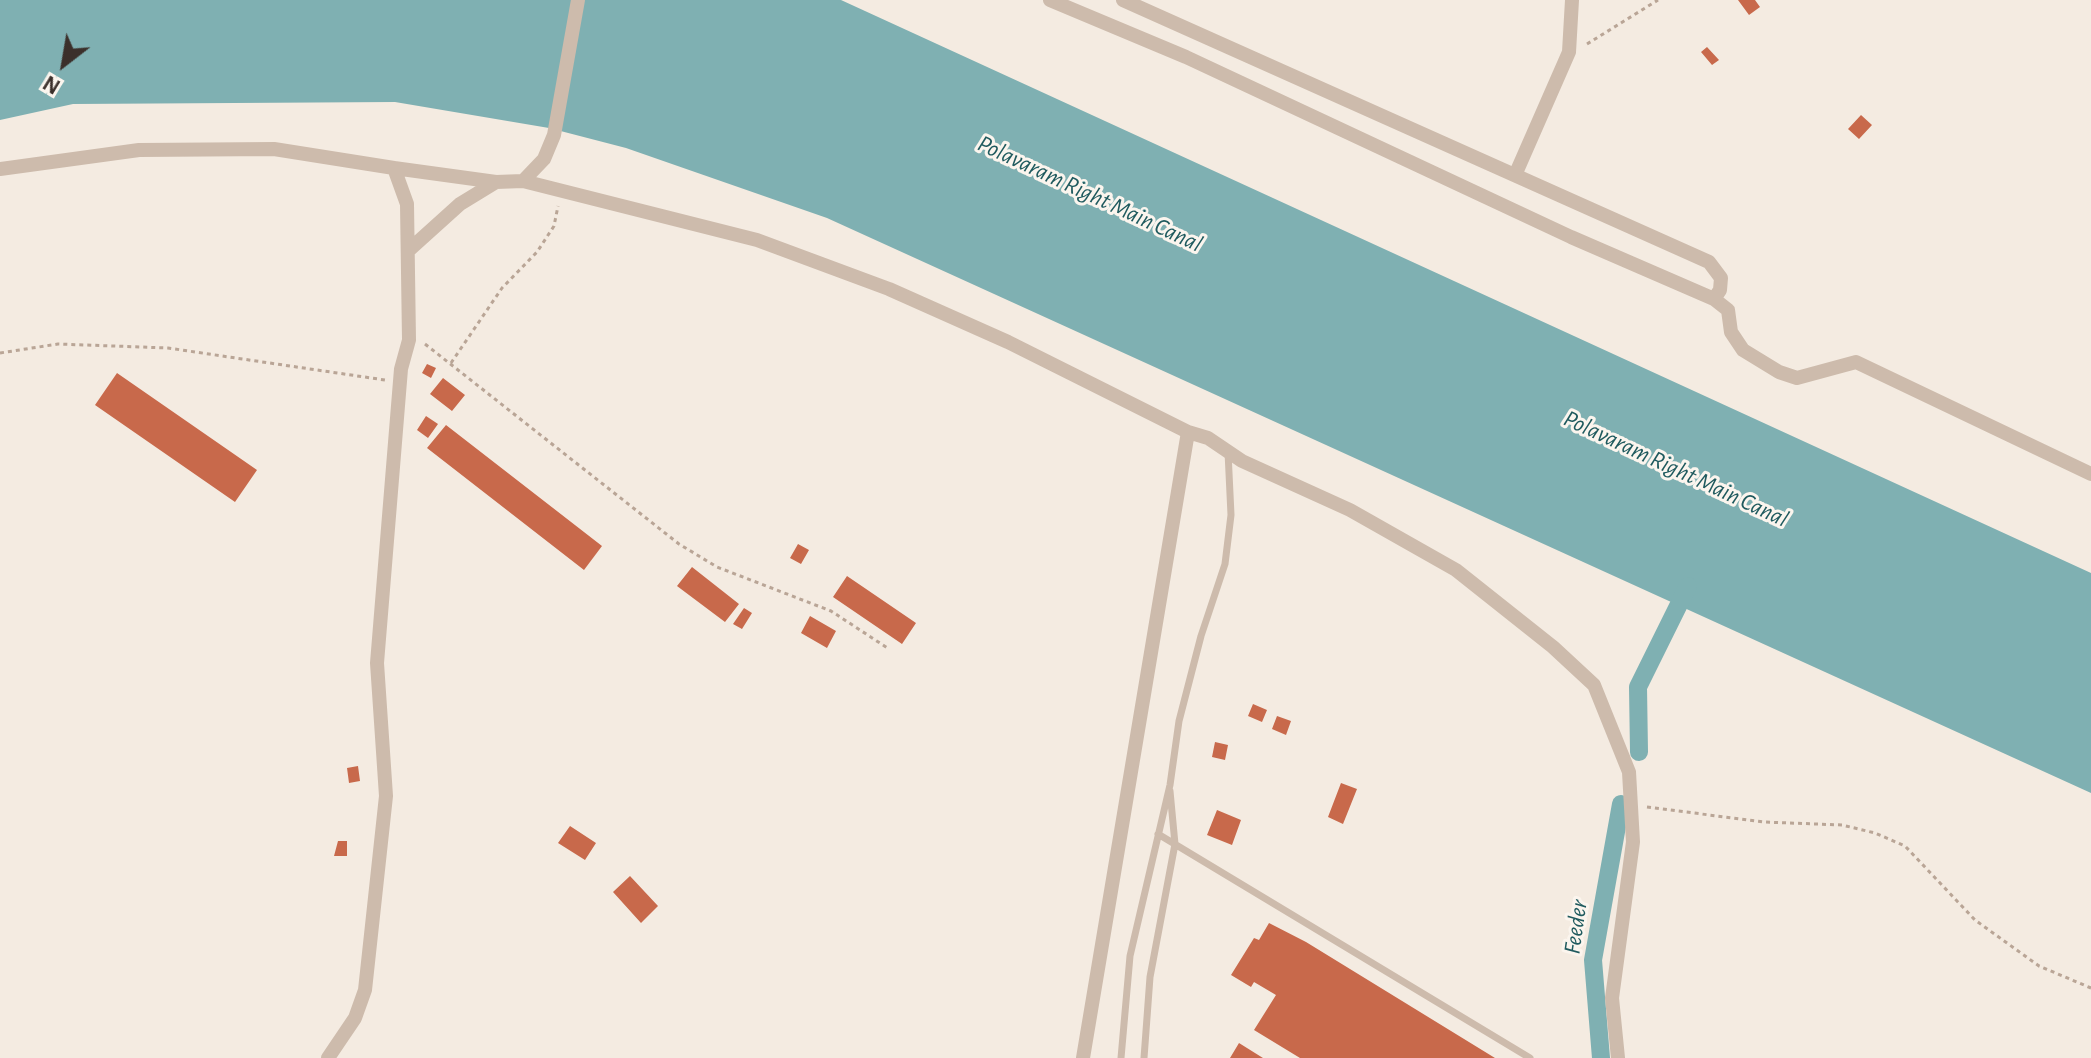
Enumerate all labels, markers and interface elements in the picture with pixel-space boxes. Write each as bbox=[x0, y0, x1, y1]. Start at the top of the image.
north arrow bbox=[24, 24, 104, 104]
text: N bbox=[39, 71, 64, 98]
water label: Polavaram Right Main Canal bbox=[973, 129, 1207, 259]
water label: Polavaram Right Main Canal bbox=[1559, 404, 1793, 534]
water label: Feeder bbox=[1558, 898, 1594, 956]

